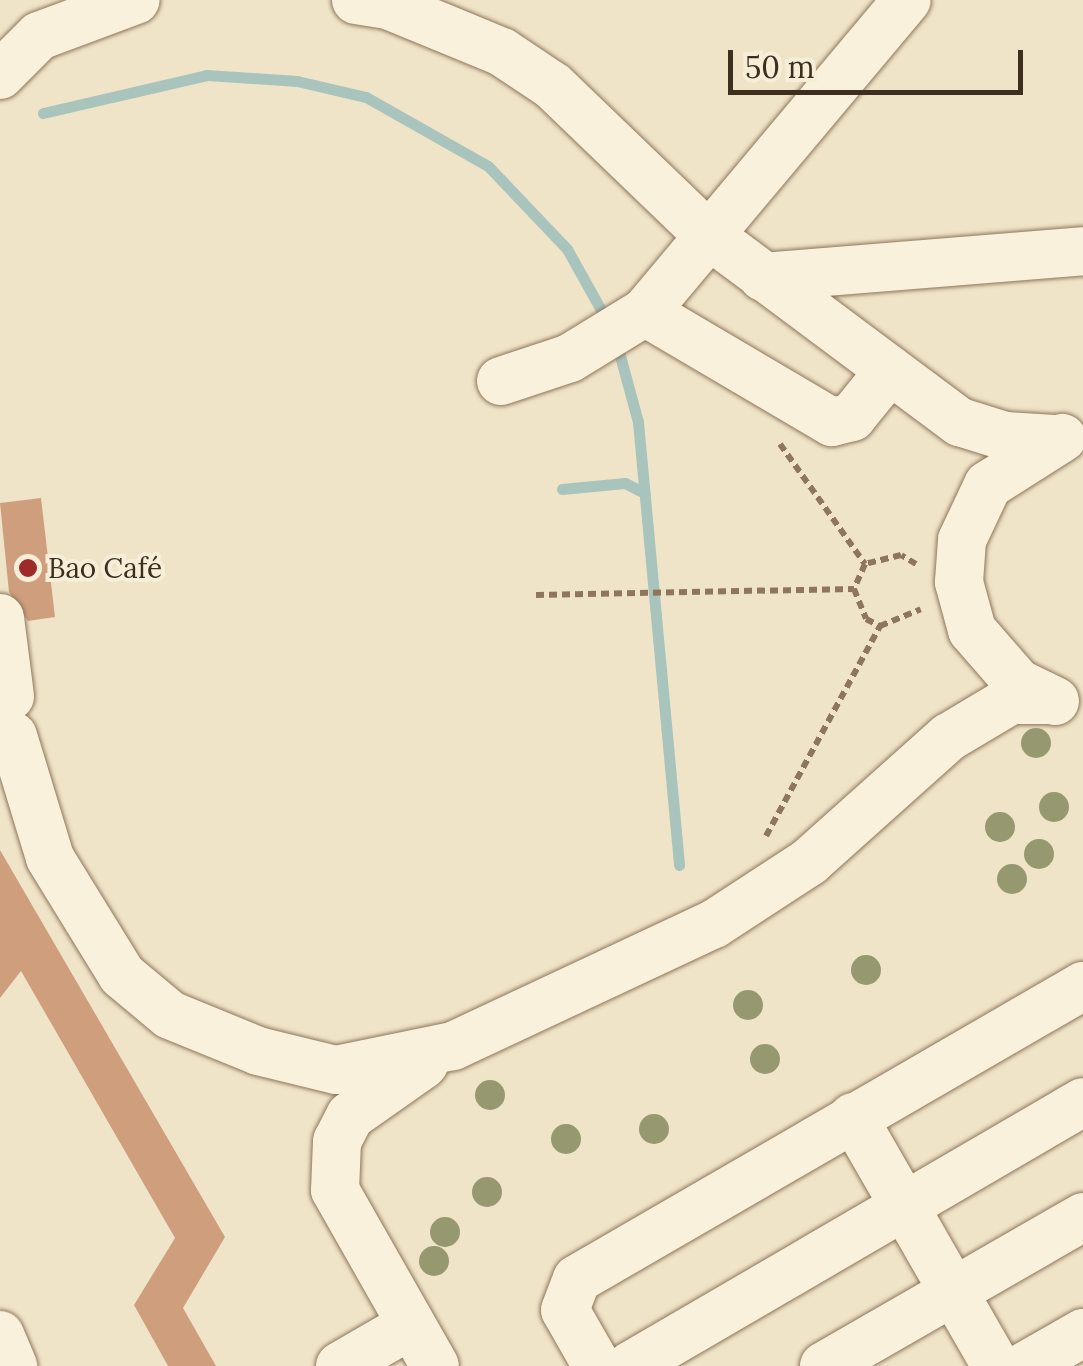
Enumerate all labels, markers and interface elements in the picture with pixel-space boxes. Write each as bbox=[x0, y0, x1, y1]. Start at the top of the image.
scale bar bbox=[733, 30, 1028, 92]
text: 50 m bbox=[745, 48, 815, 86]
place label: Bao Café bbox=[48, 551, 162, 585]
marker: Bao Café bbox=[17, 557, 39, 579]

